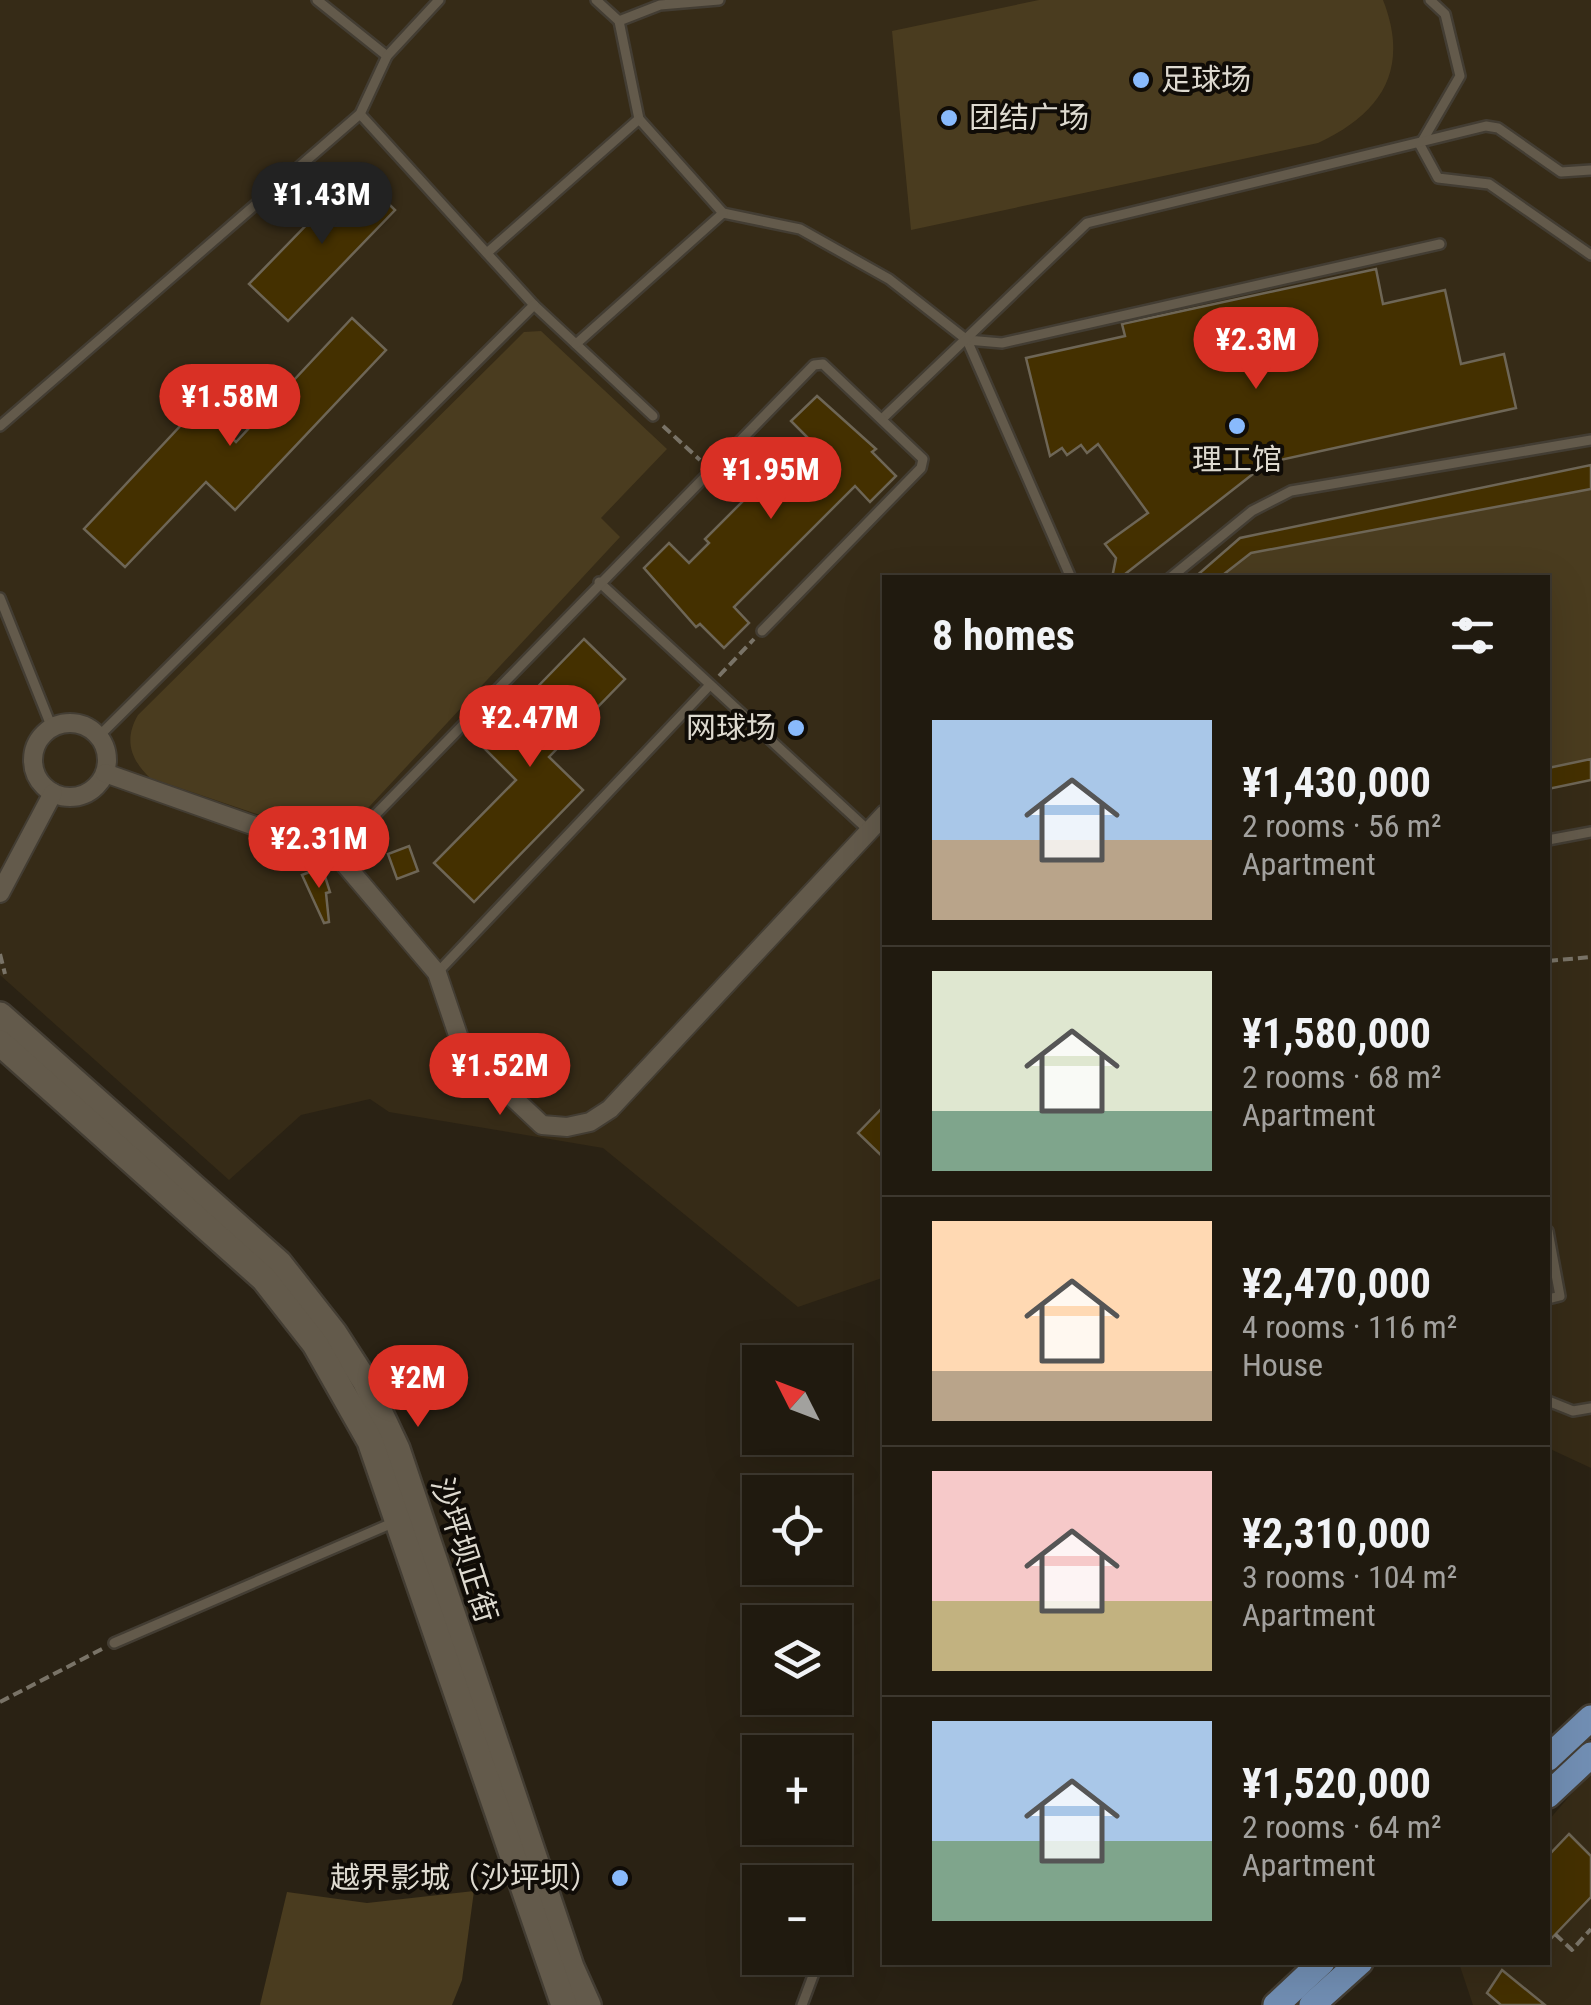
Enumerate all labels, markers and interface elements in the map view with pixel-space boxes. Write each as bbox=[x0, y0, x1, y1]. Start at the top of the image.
place label: 足球场 bbox=[1161, 62, 1251, 97]
marker: 足球场 bbox=[1130, 69, 1152, 91]
place label: 团结广场 bbox=[969, 100, 1089, 135]
marker: 团结广场 bbox=[938, 107, 960, 129]
pin: ¥1.43M bbox=[241, 162, 403, 247]
text: ¥1.43M bbox=[273, 175, 371, 213]
pin: ¥2.3M bbox=[1186, 307, 1326, 392]
text: ¥2.3M bbox=[1215, 320, 1297, 358]
pin: ¥1.58M bbox=[149, 364, 311, 449]
text: ¥1.58M bbox=[181, 377, 279, 415]
marker: 理工馆 bbox=[1226, 415, 1248, 437]
pin: ¥1.95M bbox=[690, 437, 852, 522]
place label: 理工馆 bbox=[1192, 442, 1282, 477]
text: ¥1.95M bbox=[722, 450, 820, 488]
icon: filters bbox=[1445, 608, 1500, 663]
text: 8 homes bbox=[932, 611, 1075, 660]
pin: ¥2.47M bbox=[449, 685, 611, 770]
text: ¥2.47M bbox=[481, 698, 579, 736]
place label: 网球场 bbox=[686, 710, 776, 745]
marker: 网球场 bbox=[785, 717, 807, 739]
text: ¥1,430,000 bbox=[1242, 758, 1431, 807]
icon: home bbox=[1012, 760, 1132, 880]
pin: ¥2.31M bbox=[238, 806, 400, 891]
text: 2 rooms · 56 m² bbox=[1242, 807, 1441, 845]
text: ¥2.31M bbox=[270, 819, 368, 857]
text: Apartment bbox=[1242, 845, 1376, 883]
text: ¥1,580,000 bbox=[1242, 1009, 1431, 1058]
icon: home bbox=[1012, 1011, 1132, 1131]
pin: ¥1.52M bbox=[419, 1033, 581, 1118]
text: ¥1.52M bbox=[451, 1046, 549, 1084]
text: 2 rooms · 68 m² bbox=[1242, 1058, 1441, 1096]
text: Apartment bbox=[1242, 1096, 1376, 1134]
text: ¥2,470,000 bbox=[1242, 1259, 1431, 1308]
icon: home bbox=[1012, 1261, 1132, 1381]
text: 4 rooms · 116 m² bbox=[1242, 1308, 1457, 1346]
pin: ¥2M bbox=[370, 1345, 466, 1430]
north arrow bbox=[742, 1345, 852, 1455]
map controls bbox=[742, 1345, 852, 1975]
text: House bbox=[1242, 1346, 1323, 1384]
text: ¥2M bbox=[390, 1358, 446, 1396]
street label: 沙坪坝正街 bbox=[425, 1473, 504, 1627]
button: locate bbox=[742, 1475, 852, 1585]
text: ¥2,310,000 bbox=[1242, 1509, 1431, 1558]
icon: home bbox=[1012, 1511, 1132, 1631]
text: 3 rooms · 104 m² bbox=[1242, 1558, 1457, 1596]
text: Apartment bbox=[1242, 1596, 1376, 1634]
button: layers bbox=[742, 1605, 852, 1715]
button: + bbox=[742, 1735, 852, 1845]
text: ¥1,520,000 bbox=[1242, 1759, 1431, 1808]
icon: home bbox=[1012, 1761, 1132, 1881]
text: 2 rooms · 64 m² bbox=[1242, 1808, 1441, 1846]
text: Apartment bbox=[1242, 1846, 1376, 1884]
place label: 越界影城（沙坪坝） bbox=[330, 1860, 600, 1895]
button: − bbox=[742, 1865, 852, 1975]
marker: 越界影城（沙坪坝） bbox=[609, 1867, 631, 1889]

